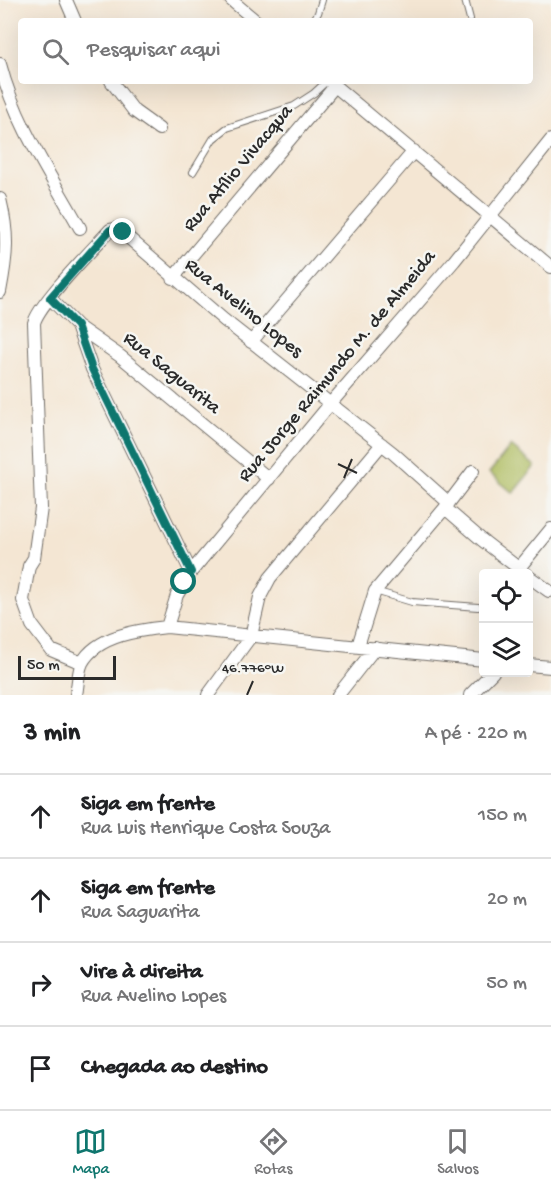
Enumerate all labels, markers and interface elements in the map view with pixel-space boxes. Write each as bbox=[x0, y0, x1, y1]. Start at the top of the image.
search box bbox=[18, 18, 533, 84]
icon: search bbox=[39, 35, 72, 68]
text: Pesquisar aqui bbox=[87, 38, 221, 64]
street label: Rua Atílio Vivacqua bbox=[179, 100, 299, 237]
route end bbox=[109, 218, 135, 244]
street label: Rua Jorge Raimundo M. de Almeida bbox=[234, 246, 442, 488]
street label: Rua Avelino Lopes bbox=[179, 254, 307, 364]
street label: Rua Saguarita bbox=[118, 328, 225, 421]
route start bbox=[170, 568, 196, 594]
map controls bbox=[479, 569, 533, 677]
button: locate bbox=[479, 569, 533, 623]
button: layers bbox=[479, 623, 533, 677]
scale bar bbox=[18, 653, 116, 680]
text: 50 m bbox=[27, 657, 60, 676]
text: 46.776°W bbox=[222, 660, 284, 678]
text: 3 min bbox=[24, 719, 80, 750]
text: A pé · 220 m bbox=[425, 723, 527, 746]
text: Siga em frente bbox=[81, 792, 215, 818]
icon: ahead bbox=[24, 800, 57, 833]
text: 150 m bbox=[478, 805, 527, 828]
text: Rua Luis Henrique Costa Souza bbox=[81, 818, 330, 841]
text: Siga em frente bbox=[81, 876, 215, 902]
icon: ahead bbox=[24, 884, 57, 917]
text: 20 m bbox=[487, 889, 527, 912]
text: Rua Saguarita bbox=[81, 902, 200, 925]
text: Vire à direita bbox=[81, 960, 203, 986]
icon: right bbox=[24, 968, 57, 1001]
text: 50 m bbox=[486, 973, 527, 996]
text: Rua Avelino Lopes bbox=[81, 986, 226, 1009]
icon: arrive bbox=[24, 1052, 57, 1085]
text: Chegada ao destino bbox=[81, 1055, 268, 1081]
tab: Mapa bbox=[73, 1125, 109, 1180]
tab: Rotas bbox=[254, 1125, 292, 1180]
tab: Salvos bbox=[437, 1125, 478, 1180]

